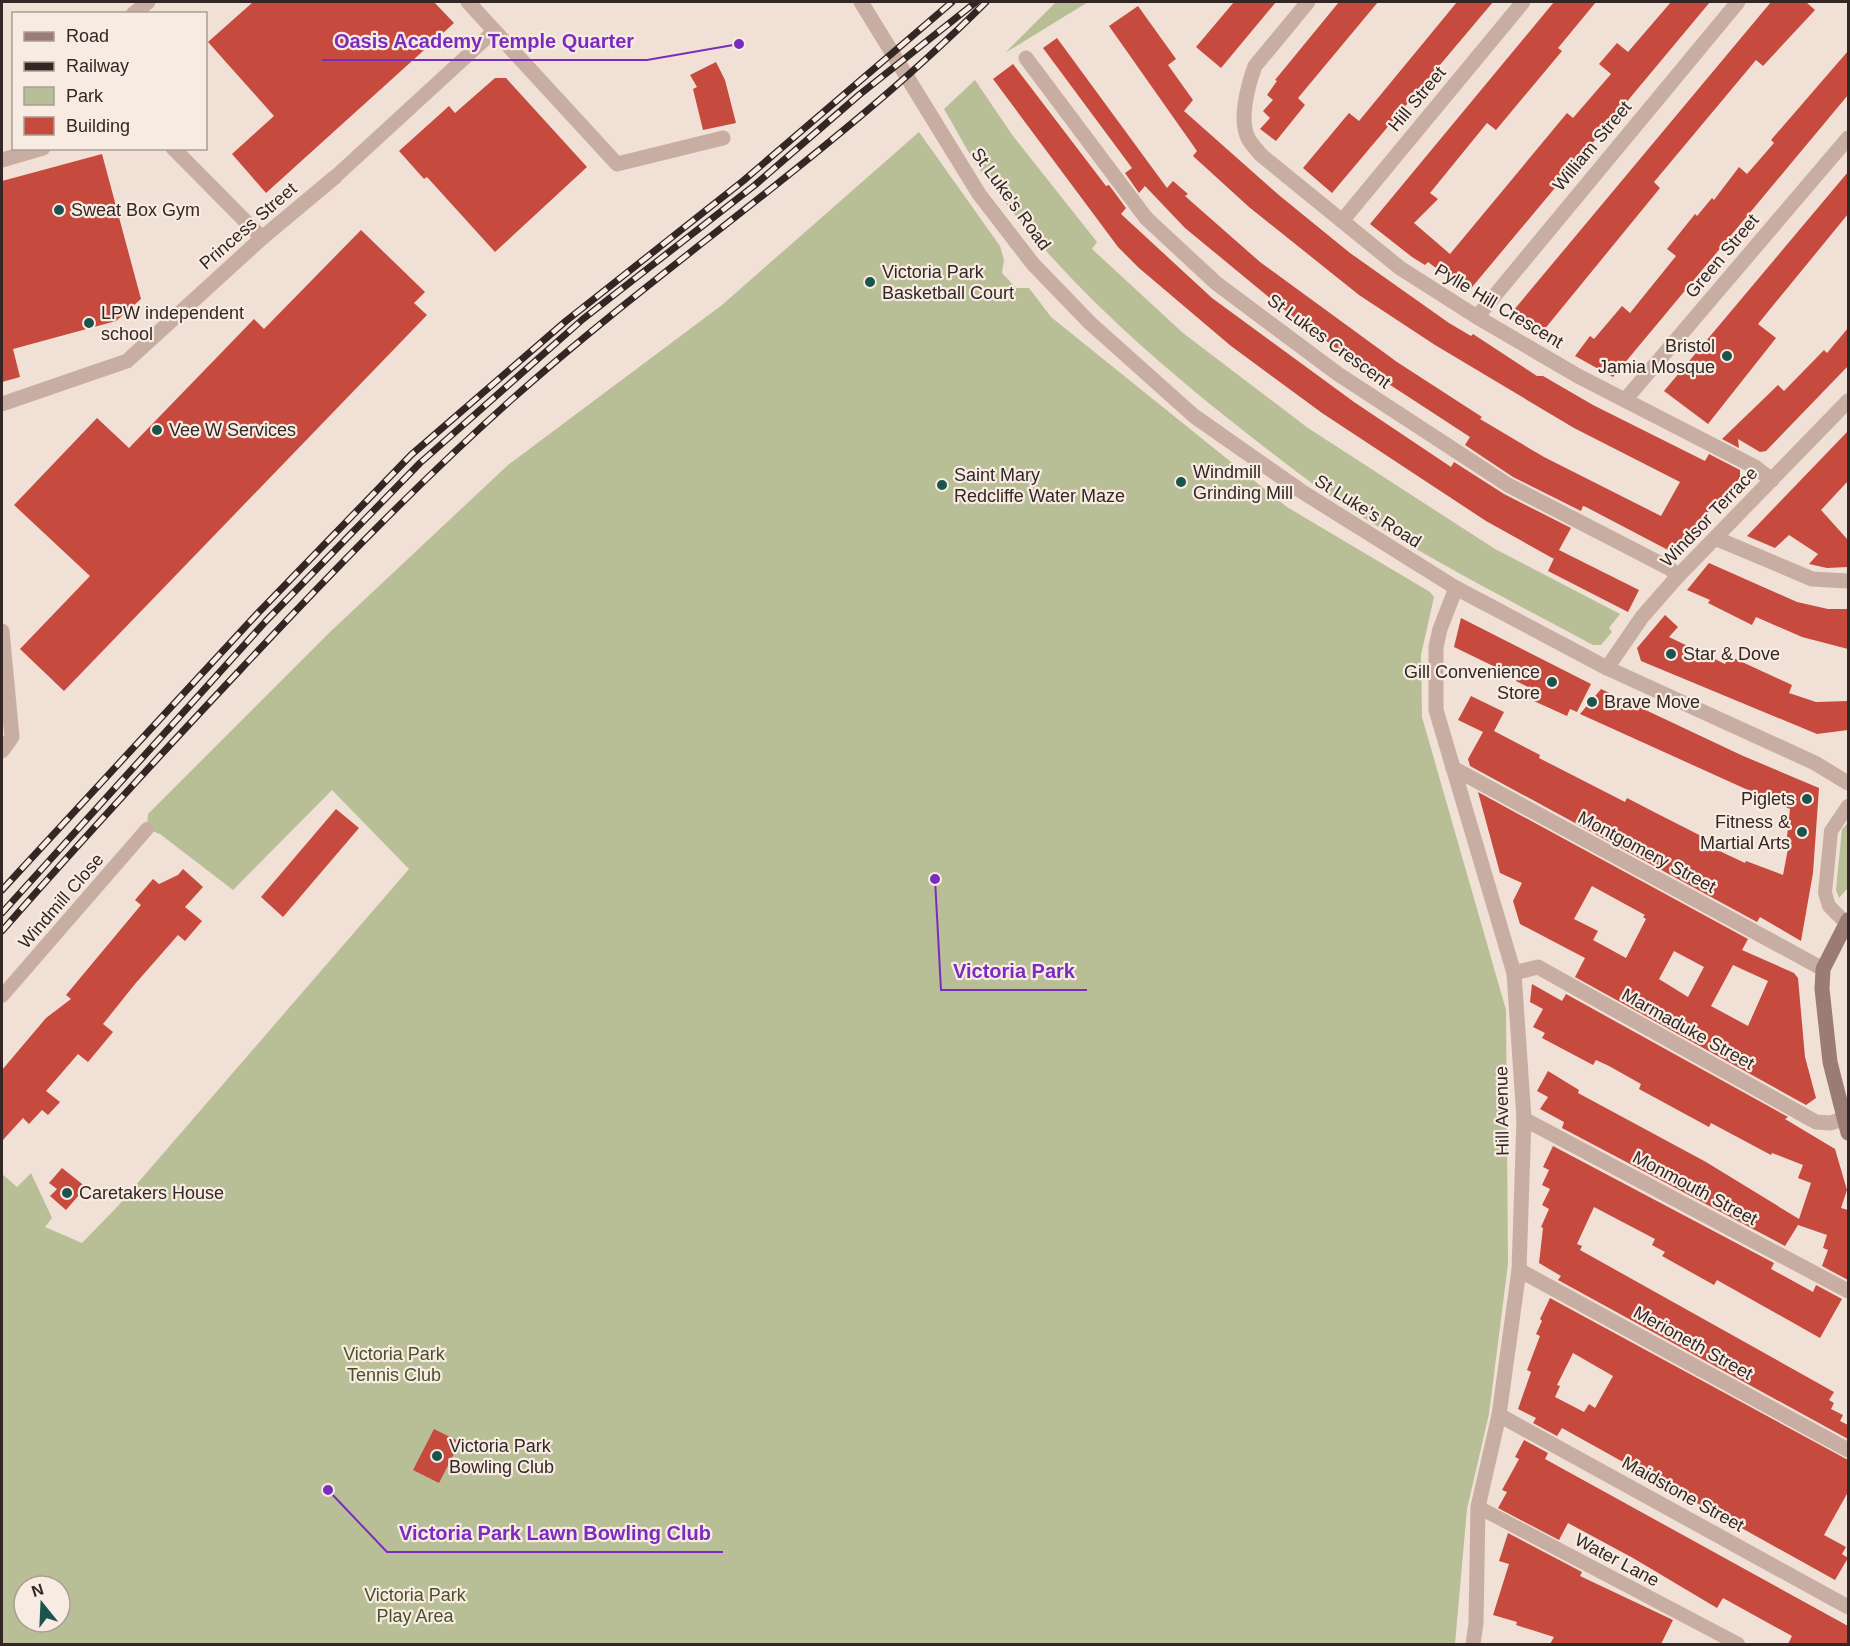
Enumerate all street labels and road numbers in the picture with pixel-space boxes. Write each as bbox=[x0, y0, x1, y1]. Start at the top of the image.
street label: Hill Street bbox=[1384, 63, 1450, 135]
street label: William Street bbox=[1549, 97, 1635, 195]
street label: St Luke's Road bbox=[967, 144, 1055, 254]
street label: Princess Street bbox=[195, 178, 301, 274]
street label: Green Street bbox=[1681, 210, 1763, 302]
street label: Pylle Hill Crescent bbox=[1431, 260, 1567, 352]
street label: St Lukes Crescent bbox=[1264, 290, 1394, 392]
street label: Windsor Terrace bbox=[1656, 463, 1762, 571]
street label: St Luke's Road bbox=[1311, 470, 1425, 552]
street label: Montgomery Street bbox=[1575, 807, 1719, 897]
street label: Windmill Close bbox=[14, 850, 108, 952]
street label: Marmaduke Street bbox=[1618, 984, 1758, 1074]
street label: Hill Avenue bbox=[1491, 1066, 1513, 1156]
street label: Monmouth Street bbox=[1629, 1147, 1761, 1229]
street label: Merioneth Street bbox=[1630, 1302, 1756, 1384]
street label: Maidstone Street bbox=[1619, 1452, 1747, 1536]
street label: Water Lane bbox=[1572, 1529, 1662, 1591]

